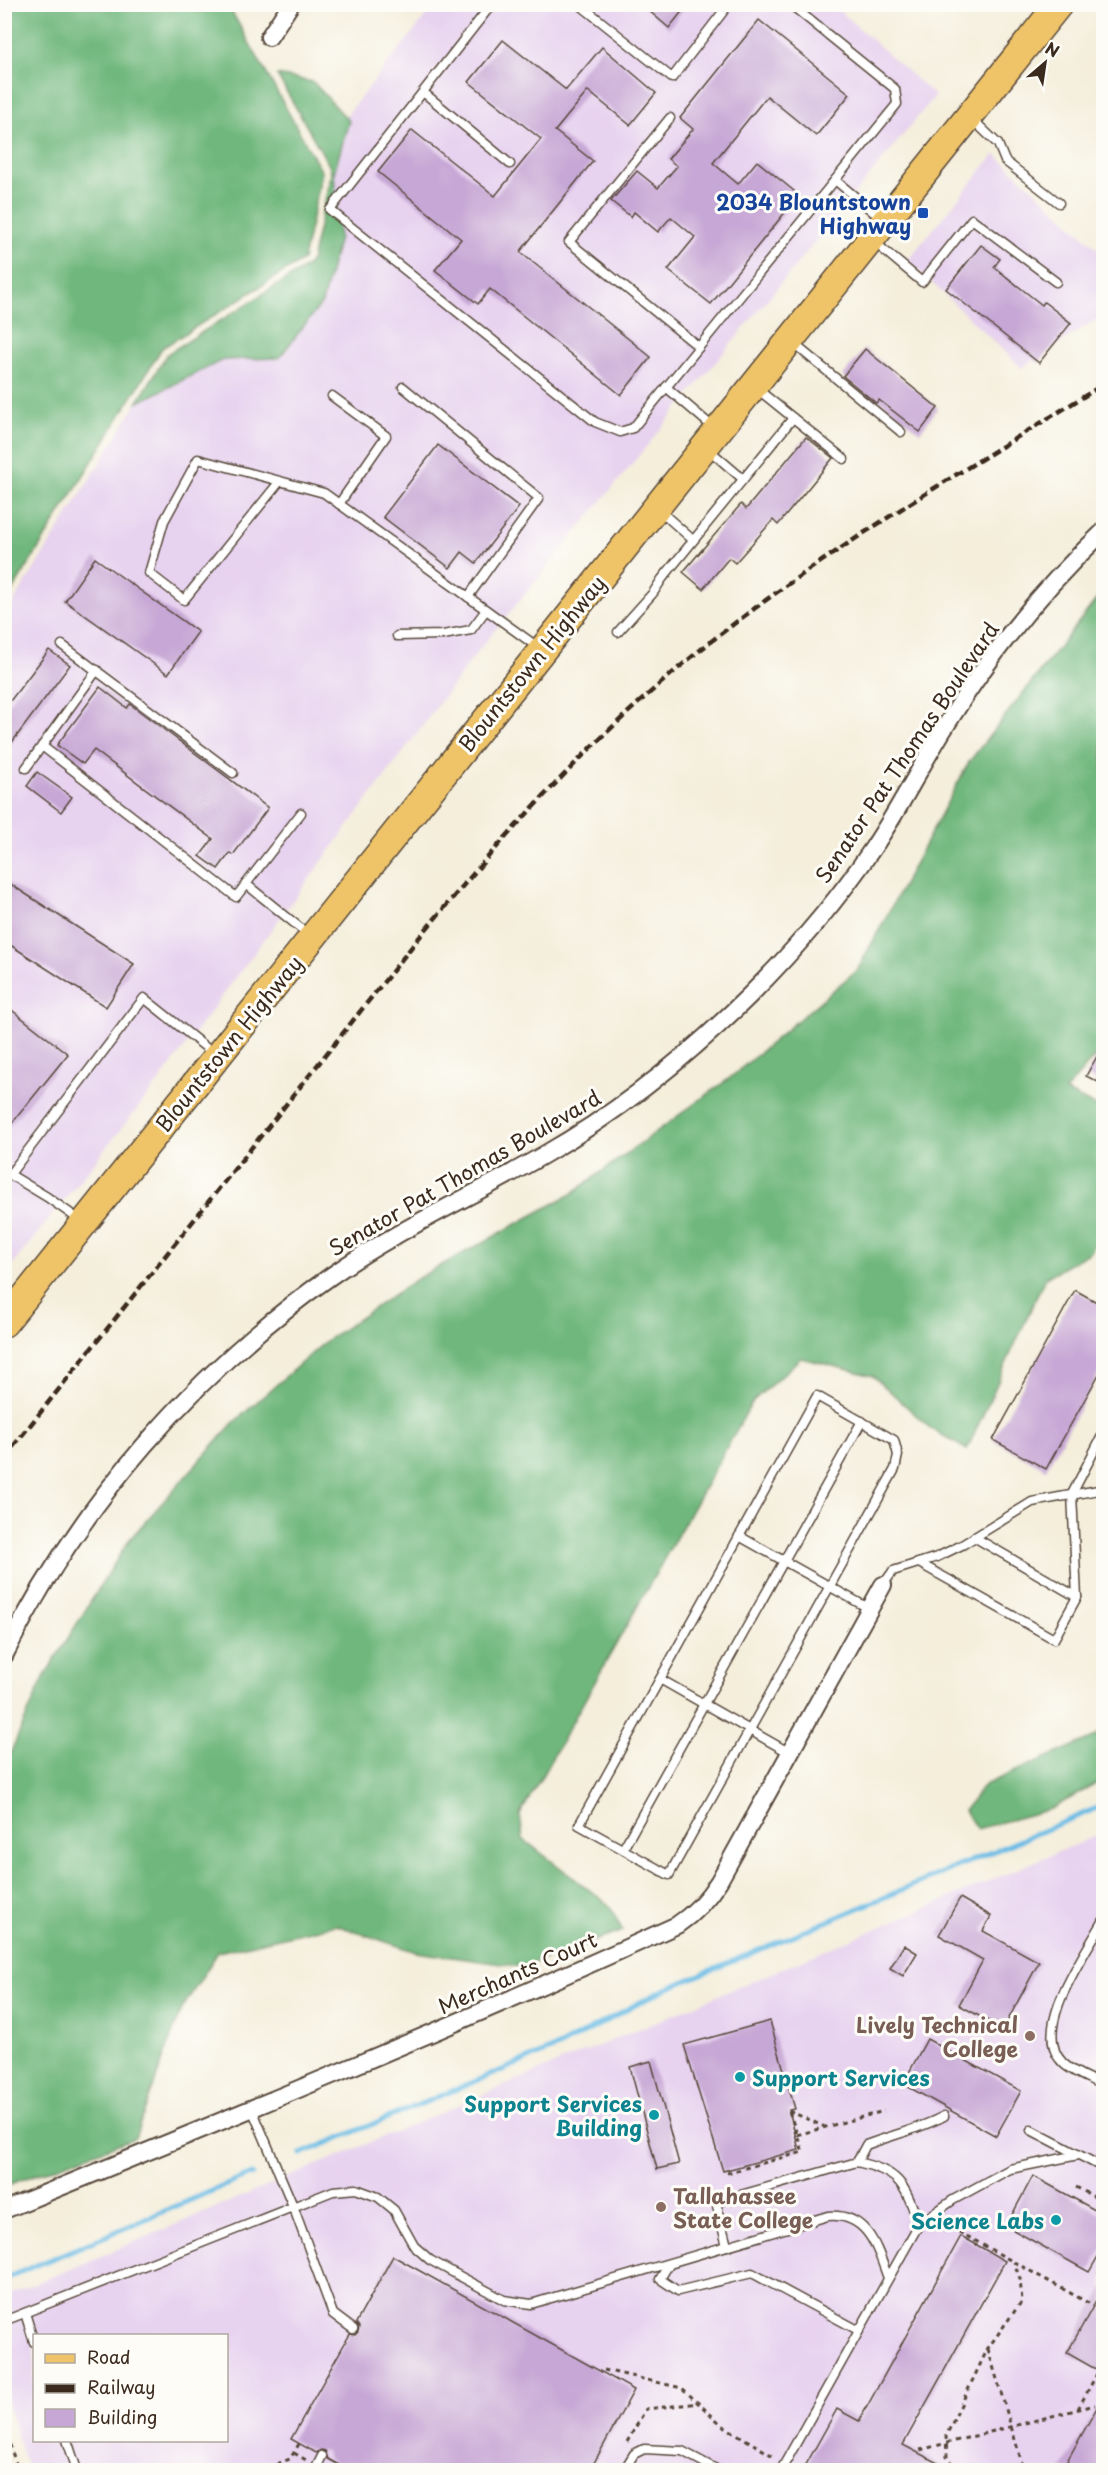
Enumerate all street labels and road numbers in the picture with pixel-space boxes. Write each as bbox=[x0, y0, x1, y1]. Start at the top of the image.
street label: Blountstown Highway bbox=[450, 568, 612, 758]
street label: Senator Pat Thomas Boulevard bbox=[806, 615, 1006, 889]
street label: Blountstown Highway bbox=[147, 948, 309, 1138]
street label: Senator Pat Thomas Boulevard bbox=[322, 1081, 606, 1263]
street label: Merchants Court bbox=[432, 1923, 602, 2021]

